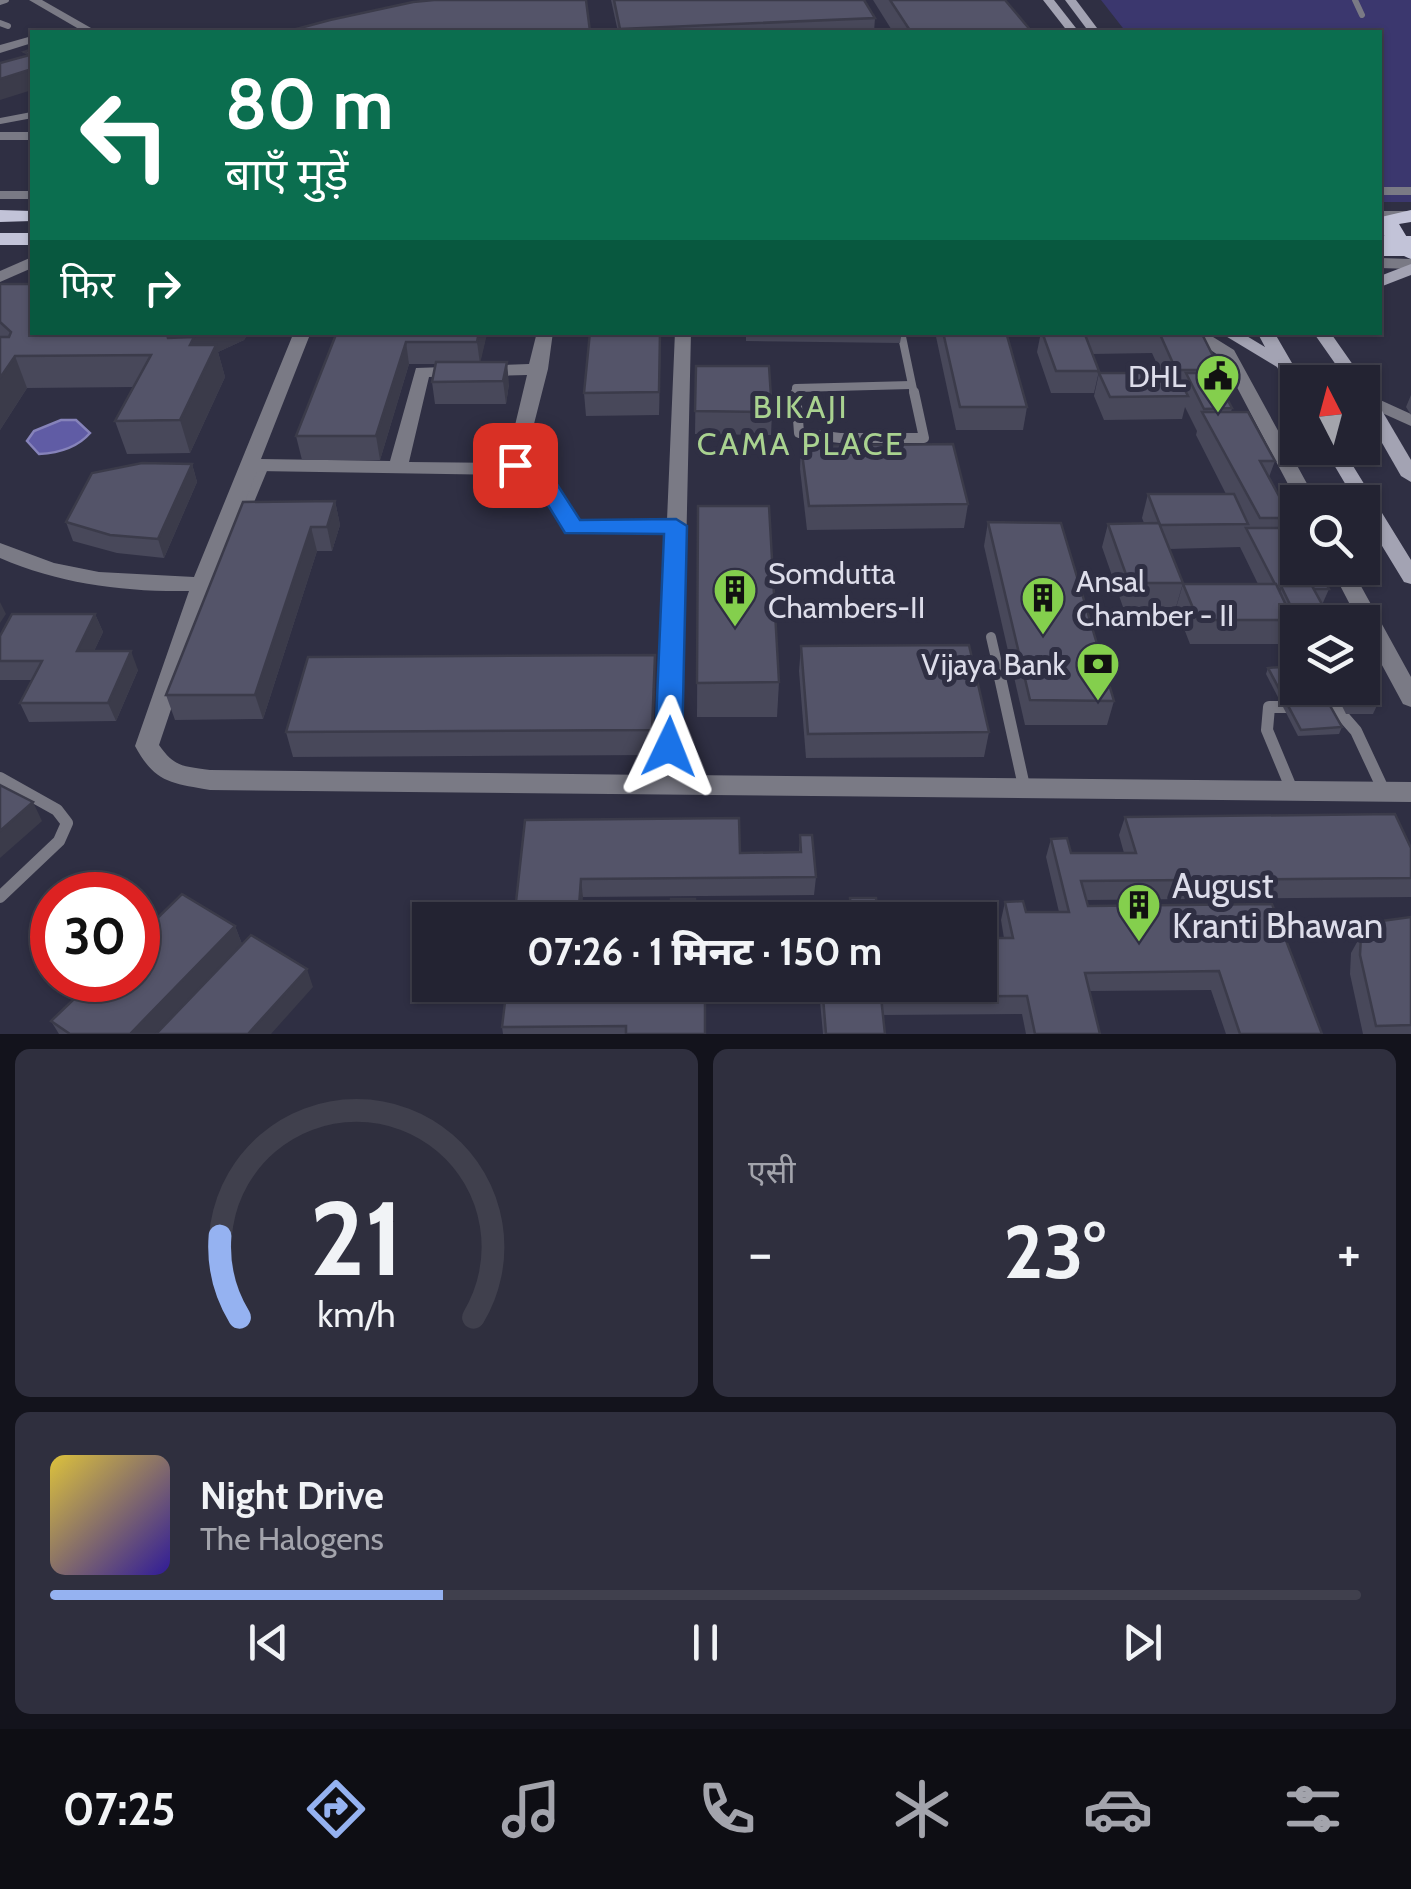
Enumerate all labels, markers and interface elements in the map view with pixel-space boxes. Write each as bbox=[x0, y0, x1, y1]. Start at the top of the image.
text: 80 m bbox=[225, 61, 393, 147]
icon: left bbox=[60, 70, 190, 200]
text: बाएँ मुड़ें bbox=[225, 147, 348, 201]
icon: right bbox=[135, 260, 190, 315]
text: फिर bbox=[60, 261, 115, 308]
public building icon: DHL bbox=[1195, 353, 1241, 414]
place label: DHL bbox=[1128, 358, 1186, 395]
north arrow bbox=[1280, 365, 1380, 465]
map controls bbox=[1280, 365, 1380, 705]
district label: BIKAJI CAMA PLACE bbox=[697, 387, 905, 463]
pin bbox=[473, 423, 558, 508]
icon: arrive bbox=[488, 438, 543, 493]
button: search bbox=[1280, 485, 1380, 585]
place label: Somdutta Chambers-II bbox=[768, 555, 925, 626]
place label: Ansal Chamber - II bbox=[1076, 563, 1234, 634]
building icon: Somdutta Chambers-II bbox=[712, 567, 758, 628]
building icon: Ansal Chamber - II bbox=[1020, 575, 1066, 636]
button: layers bbox=[1280, 605, 1380, 705]
bank icon: Vijaya Bank bbox=[1075, 641, 1121, 702]
place label: Vijaya Bank bbox=[921, 646, 1067, 683]
position arrow bbox=[617, 695, 721, 799]
place label: August Kranti Bhawan bbox=[1172, 864, 1383, 947]
speed limit sign: 30 bbox=[30, 872, 160, 1002]
building icon: August Kranti Bhawan bbox=[1116, 882, 1162, 943]
text: 07:26 · 1 मिनट · 150 m bbox=[527, 928, 882, 975]
text: एसी bbox=[748, 1152, 796, 1191]
text: 21 bbox=[310, 1175, 403, 1301]
text: 23° bbox=[1004, 1206, 1105, 1297]
text: − bbox=[748, 1219, 772, 1286]
text: + bbox=[1337, 1219, 1361, 1286]
text: km/h bbox=[317, 1293, 396, 1336]
text: Night Drive bbox=[200, 1472, 384, 1519]
text: The Halogens bbox=[200, 1519, 384, 1558]
icon: previous bbox=[241, 1615, 296, 1670]
icon: pause bbox=[678, 1615, 733, 1670]
icon: next bbox=[1115, 1615, 1170, 1670]
icon: directions bbox=[301, 1774, 371, 1844]
icon: music bbox=[496, 1774, 566, 1844]
icon: phone bbox=[692, 1774, 762, 1844]
icon: climate bbox=[887, 1774, 957, 1844]
icon: car bbox=[1083, 1774, 1153, 1844]
icon: filters bbox=[1278, 1774, 1348, 1844]
text: 07:25 bbox=[63, 1782, 175, 1836]

